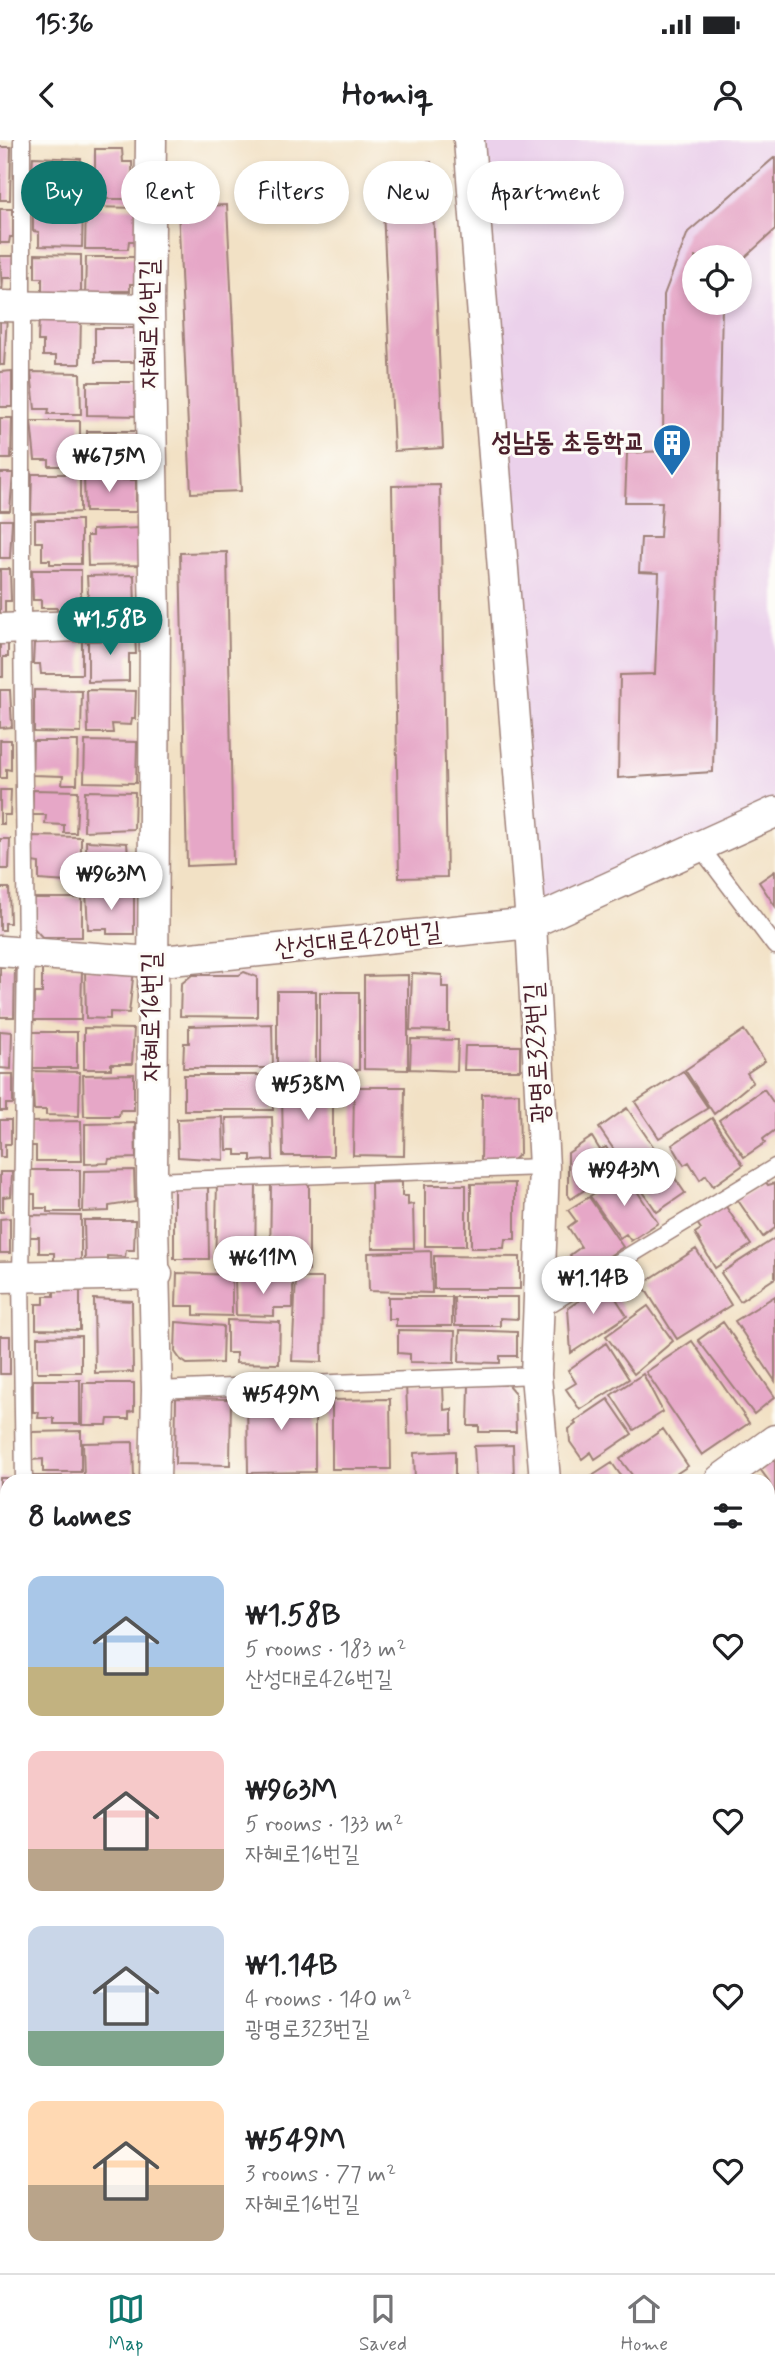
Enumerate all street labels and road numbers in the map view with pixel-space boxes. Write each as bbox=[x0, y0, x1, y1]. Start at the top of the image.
street label: 자혜로16번길 bbox=[133, 259, 167, 389]
street label: 산성대로420번길 bbox=[273, 915, 443, 967]
street label: 자혜로16번길 bbox=[135, 952, 169, 1082]
street label: 광명로323번길 bbox=[517, 982, 559, 1124]

